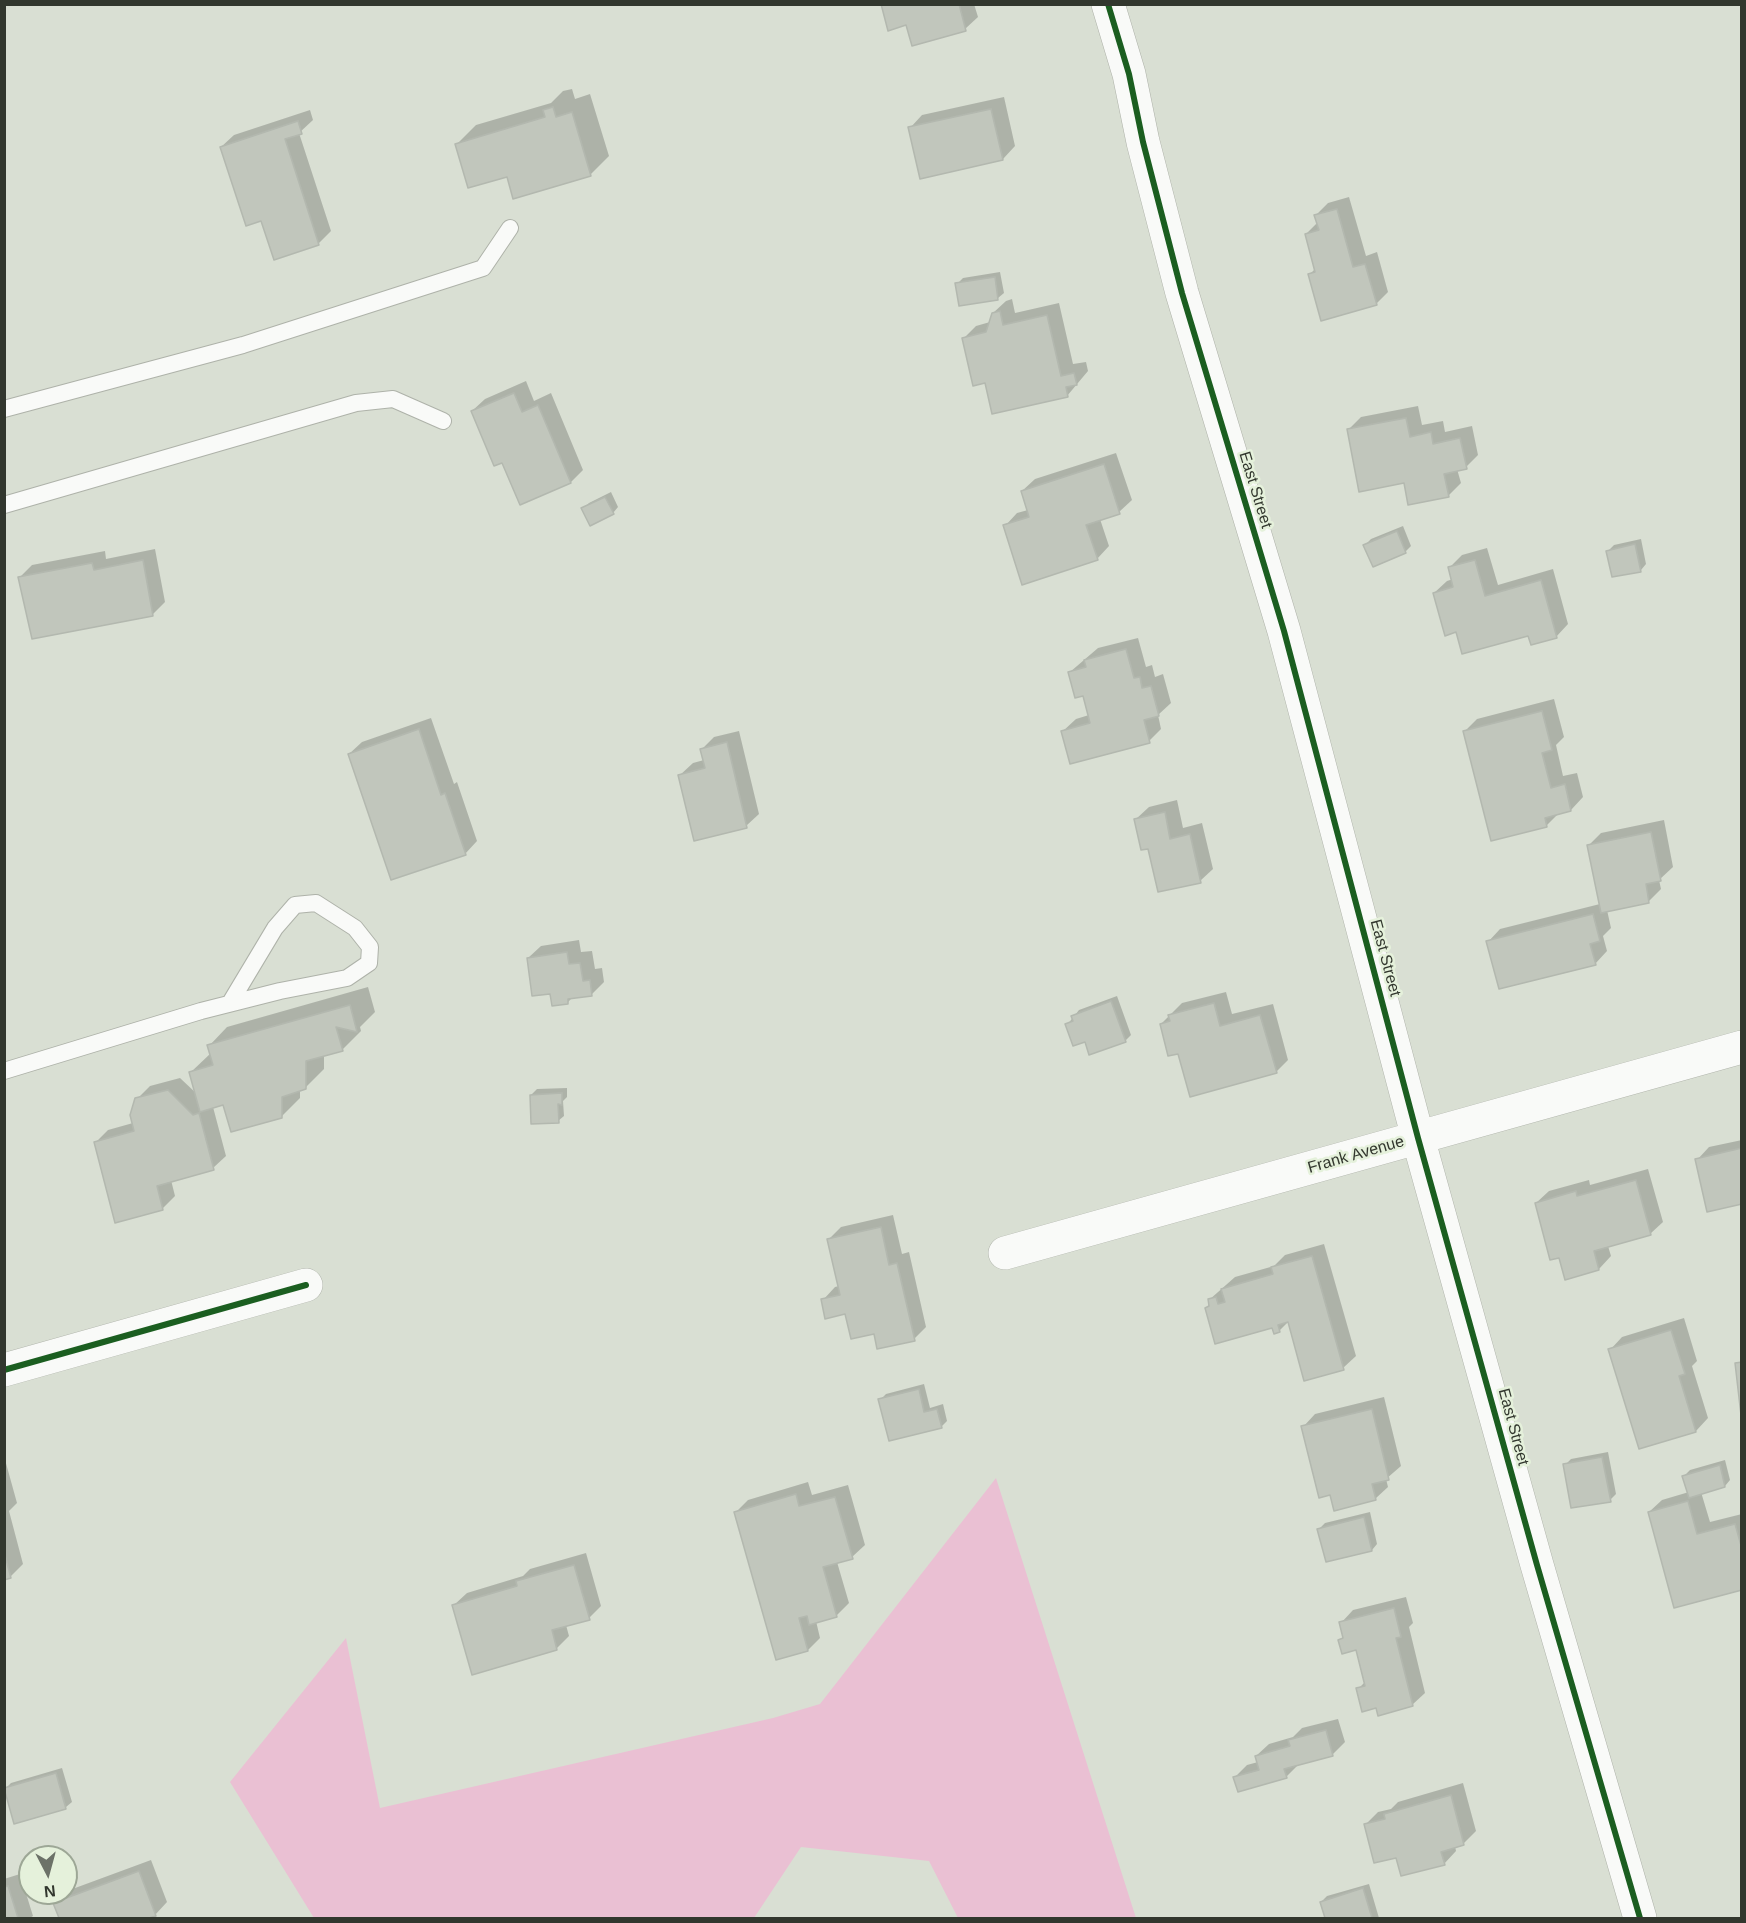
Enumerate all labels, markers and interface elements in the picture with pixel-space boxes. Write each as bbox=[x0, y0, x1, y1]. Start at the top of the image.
street label: East Street bbox=[1234, 449, 1276, 531]
street label: East Street bbox=[1365, 917, 1405, 999]
street label: Frank Avenue bbox=[1306, 1132, 1406, 1178]
street label: East Street bbox=[1493, 1386, 1533, 1468]
north arrow bbox=[18, 1845, 78, 1905]
text: N bbox=[43, 1882, 56, 1900]

